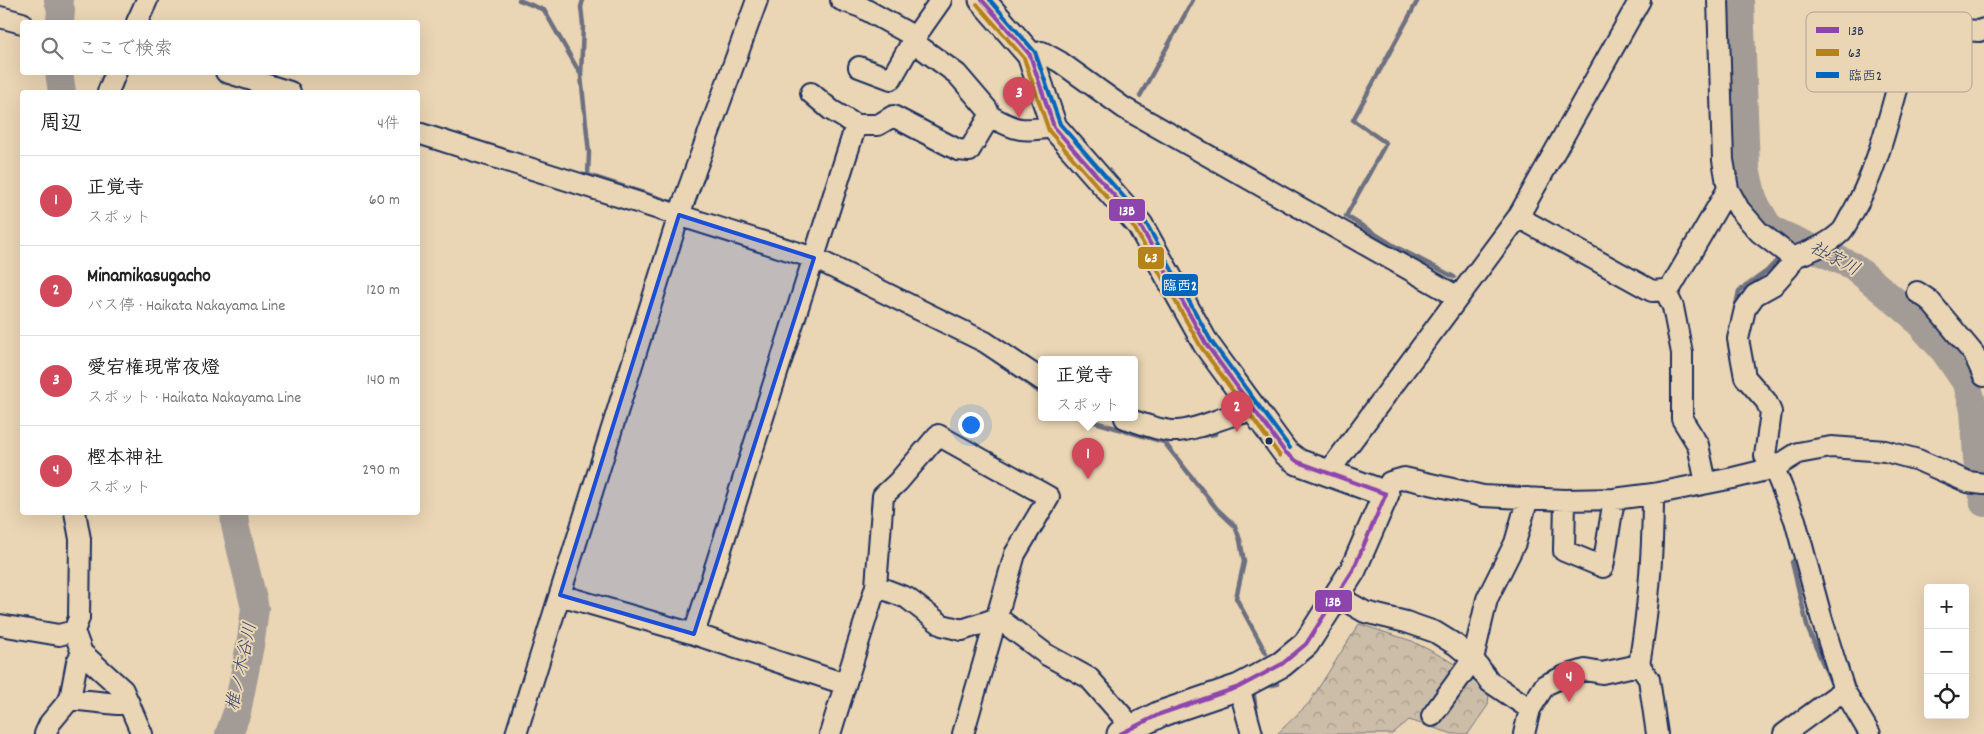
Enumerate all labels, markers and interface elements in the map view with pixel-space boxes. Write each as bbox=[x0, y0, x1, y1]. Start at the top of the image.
legend bbox=[1806, 12, 1972, 92]
search box bbox=[20, 20, 420, 75]
text: 13B bbox=[1848, 22, 1864, 42]
icon: search bbox=[38, 34, 66, 62]
text: ここで検索 bbox=[78, 37, 173, 64]
text: 63 bbox=[1848, 44, 1861, 64]
text: 臨西2 bbox=[1848, 67, 1882, 87]
pin: 3 bbox=[1003, 77, 1035, 118]
text: 周辺 bbox=[40, 110, 82, 140]
text: 4件 bbox=[377, 113, 400, 136]
text: 正覚寺 bbox=[87, 176, 144, 203]
text: 1 bbox=[54, 189, 58, 212]
text: 60 m bbox=[369, 189, 400, 212]
line badge: 13B bbox=[1108, 198, 1146, 222]
text: 13B bbox=[1119, 202, 1135, 222]
text: スポット bbox=[87, 207, 151, 230]
water label: 社家川 bbox=[1804, 236, 1864, 284]
line badge: 63 bbox=[1137, 246, 1165, 270]
text: 63 bbox=[1144, 249, 1158, 269]
text: Minamikasugacho bbox=[87, 264, 211, 291]
line badge: 臨西2 bbox=[1161, 273, 1199, 297]
text: 臨西2 bbox=[1163, 277, 1197, 297]
text: 2 bbox=[53, 279, 60, 302]
text: 120 m bbox=[366, 279, 400, 302]
text: バス停 · Haikata Nakayama Line bbox=[87, 295, 285, 318]
text: 愛宕権現常夜燈 bbox=[87, 356, 220, 383]
popup bbox=[1038, 356, 1138, 421]
text: 正覚寺 bbox=[1056, 364, 1113, 391]
text: 3 bbox=[52, 369, 60, 392]
text: 140 m bbox=[366, 369, 400, 392]
text: スポット · Haikata Nakayama Line bbox=[87, 387, 301, 410]
pin: 2 bbox=[1221, 391, 1253, 432]
text: スポット bbox=[1056, 395, 1120, 418]
your location bbox=[958, 412, 984, 438]
unlabelled marker bbox=[1264, 436, 1274, 446]
pin: 1 bbox=[1072, 438, 1104, 479]
text: 樫本神社 bbox=[87, 446, 163, 473]
text: 4 bbox=[53, 459, 59, 482]
text: 290 m bbox=[362, 459, 400, 482]
text: スポット bbox=[87, 477, 151, 500]
map controls bbox=[1924, 584, 1969, 719]
button: + bbox=[1924, 584, 1969, 629]
line badge: 13B bbox=[1314, 589, 1353, 613]
text: 13B bbox=[1325, 593, 1341, 613]
water label: 椎ノ木谷川 bbox=[221, 620, 265, 714]
button: − bbox=[1924, 629, 1969, 674]
pin: 4 bbox=[1553, 661, 1585, 702]
button: locate bbox=[1924, 674, 1969, 719]

